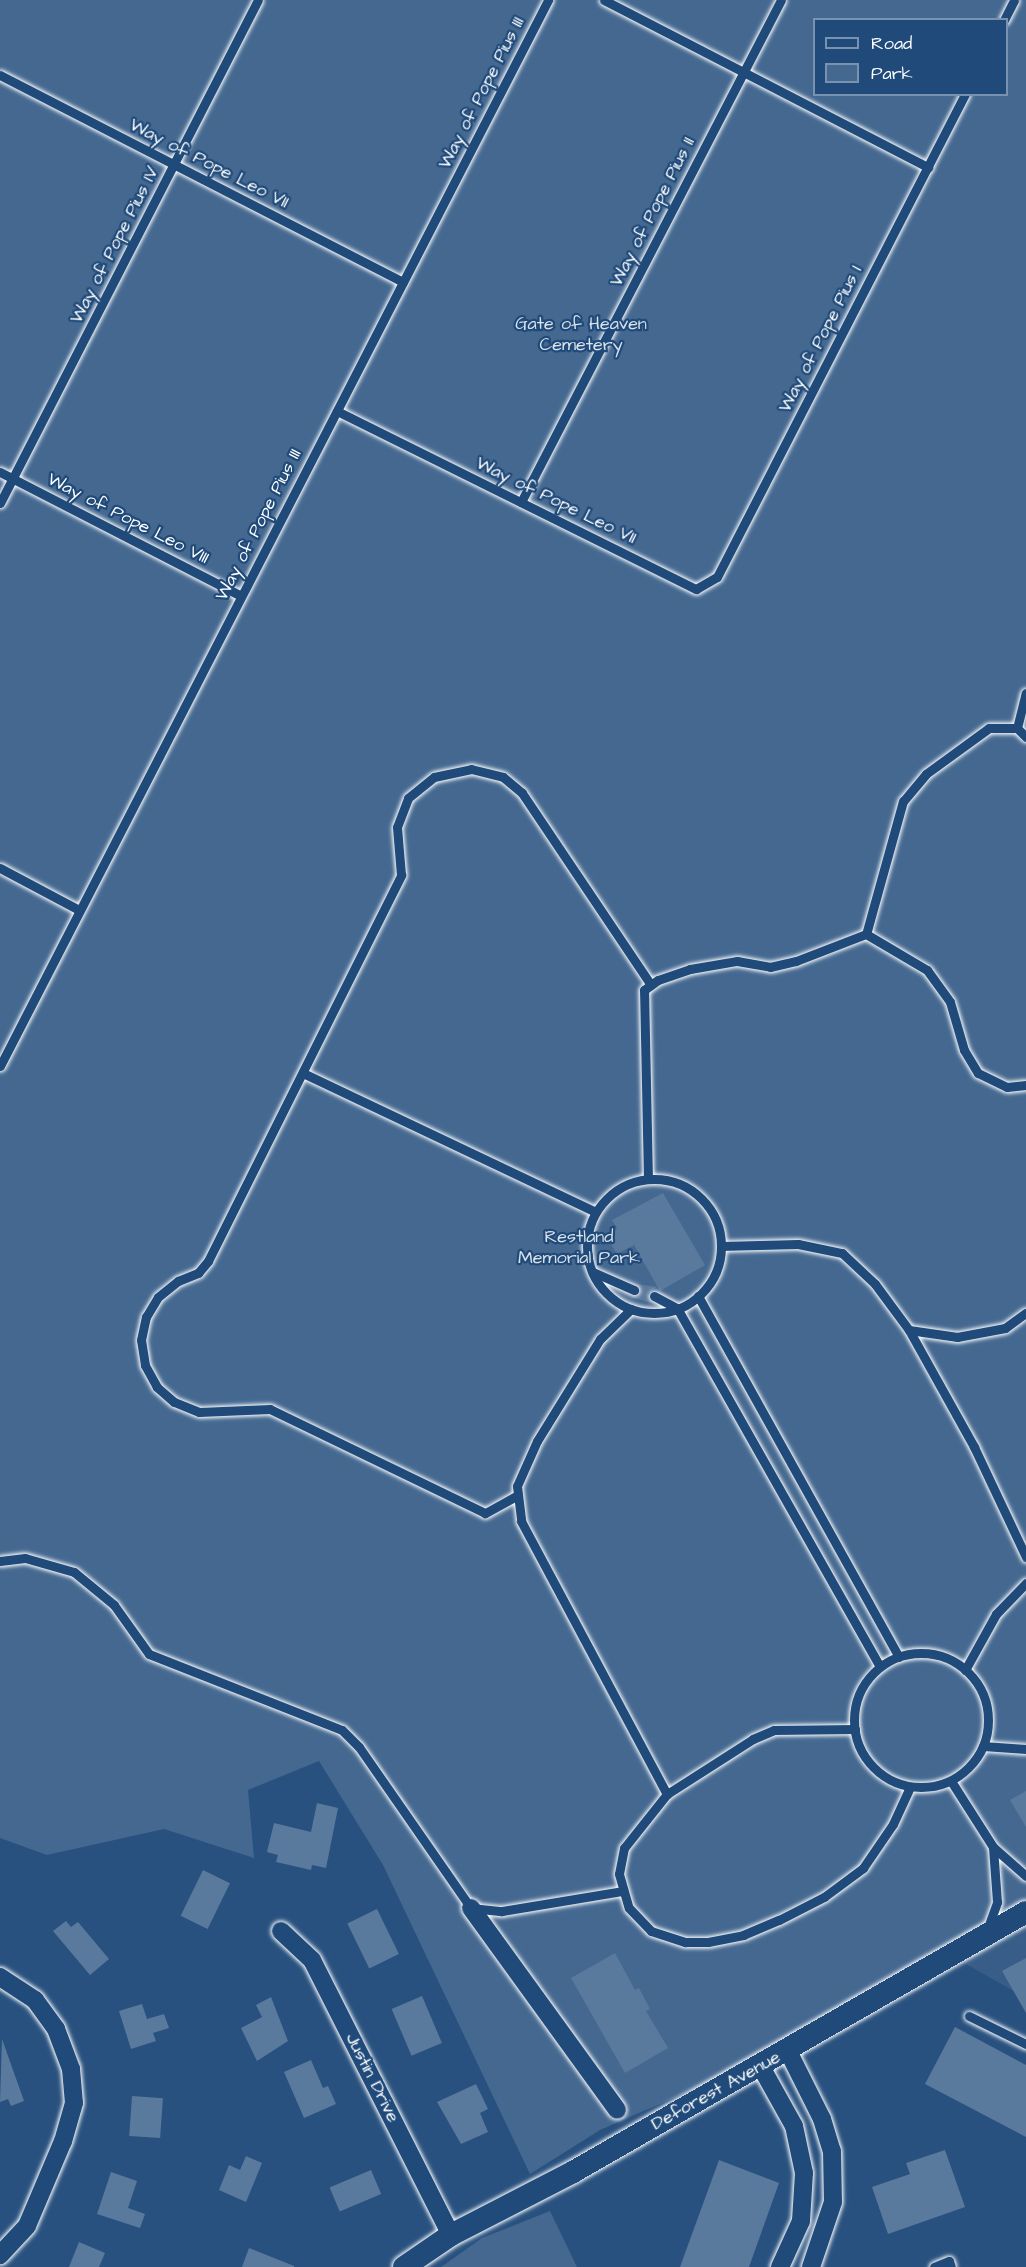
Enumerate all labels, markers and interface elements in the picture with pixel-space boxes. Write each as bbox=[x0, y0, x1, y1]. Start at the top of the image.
street label: Way of Pope Pius III bbox=[434, 13, 530, 173]
legend bbox=[813, 18, 1008, 96]
text: Road bbox=[871, 31, 912, 56]
text: Park bbox=[871, 61, 913, 86]
street label: Way of Pope Leo VII bbox=[126, 114, 292, 214]
street label: Way of Pope Pius II bbox=[606, 134, 700, 290]
street label: Way of Pope Pius IV bbox=[66, 163, 164, 327]
street label: Way of Pope Pius I bbox=[775, 262, 867, 416]
park label: Gate of Heaven Cemetery bbox=[515, 314, 647, 356]
street label: Way of Pope Pius III bbox=[211, 445, 307, 605]
street label: Way of Pope Leo VII bbox=[472, 453, 640, 549]
street label: Way of Pope Leo VIII bbox=[43, 469, 213, 569]
park label: Restland Memorial Park bbox=[518, 1227, 640, 1270]
street label: Justin Drive bbox=[340, 2030, 404, 2126]
street label: Deforest Avenue bbox=[648, 2047, 784, 2135]

